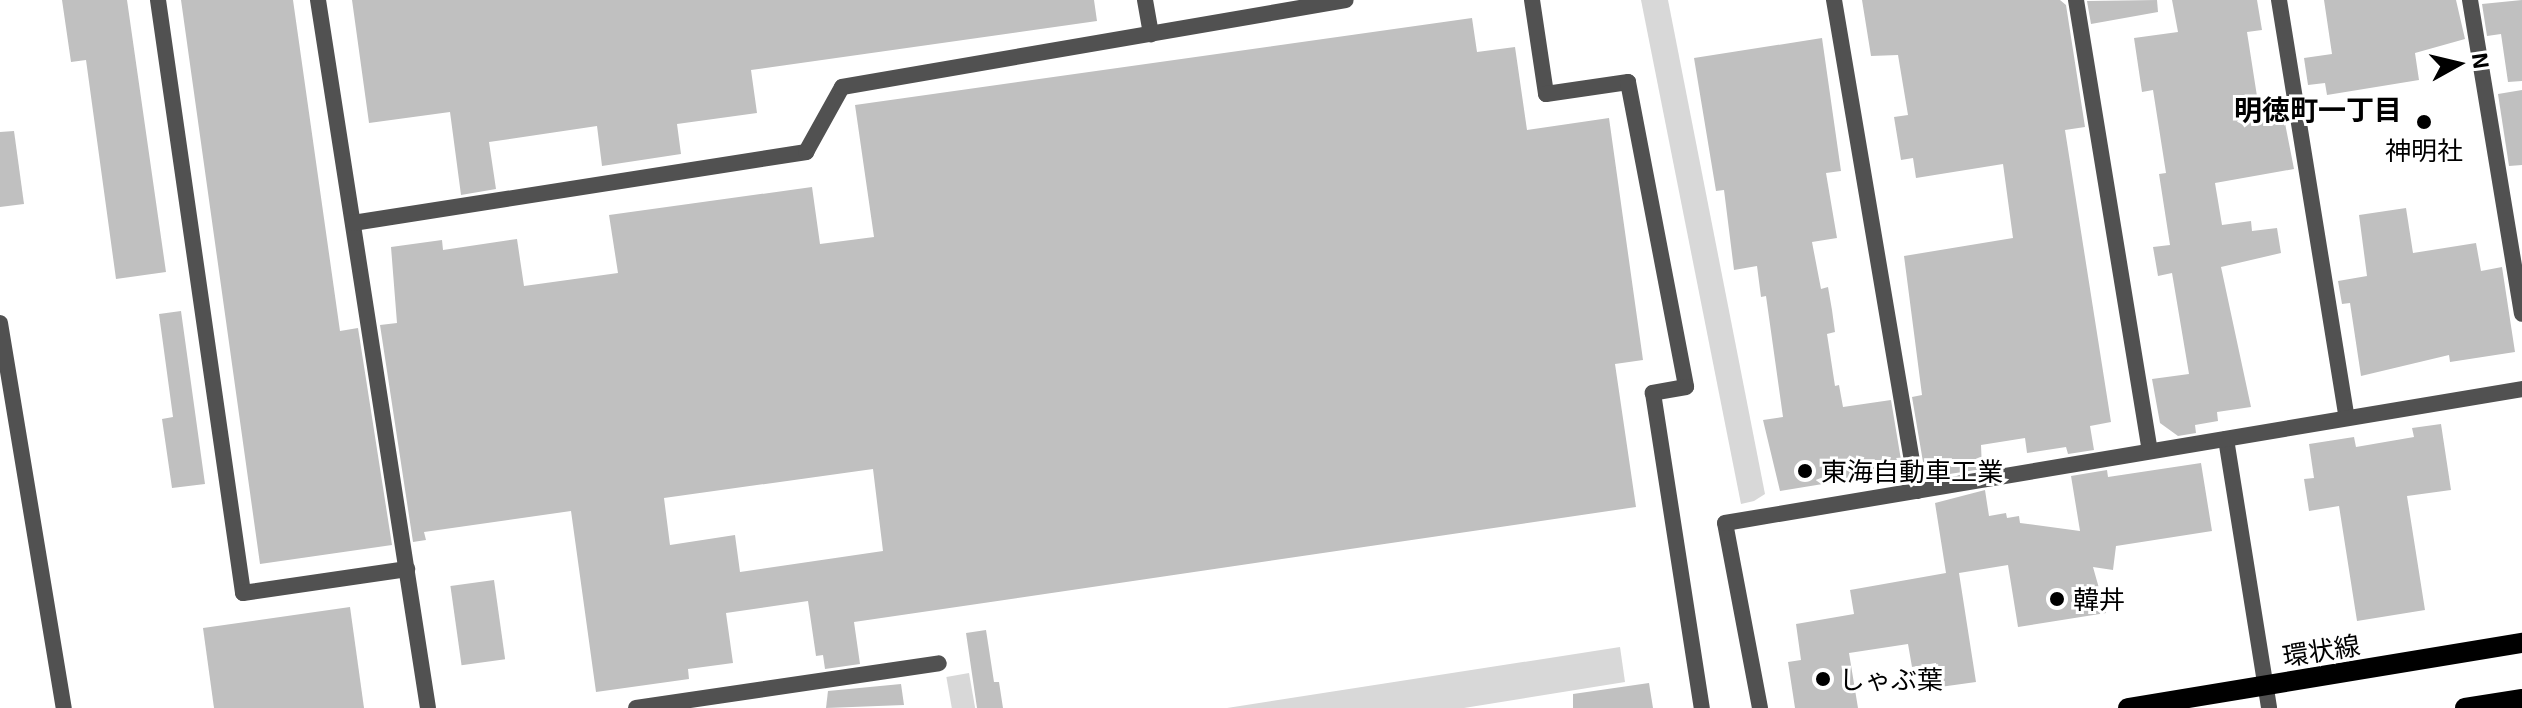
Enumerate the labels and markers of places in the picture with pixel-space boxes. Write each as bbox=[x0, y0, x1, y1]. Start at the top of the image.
marker: 神明社 bbox=[2415, 113, 2433, 131]
place label: 神明社 bbox=[2385, 134, 2463, 166]
place label: 東海自動車工業 bbox=[1821, 455, 2003, 487]
marker: 東海自動車工業 bbox=[1796, 462, 1814, 480]
place label: 韓丼 bbox=[2073, 583, 2125, 615]
marker: 韓丼 bbox=[2048, 590, 2066, 608]
place label: しゃぶ葉 bbox=[1839, 663, 1943, 695]
marker: しゃぶ葉 bbox=[1814, 670, 1832, 688]

